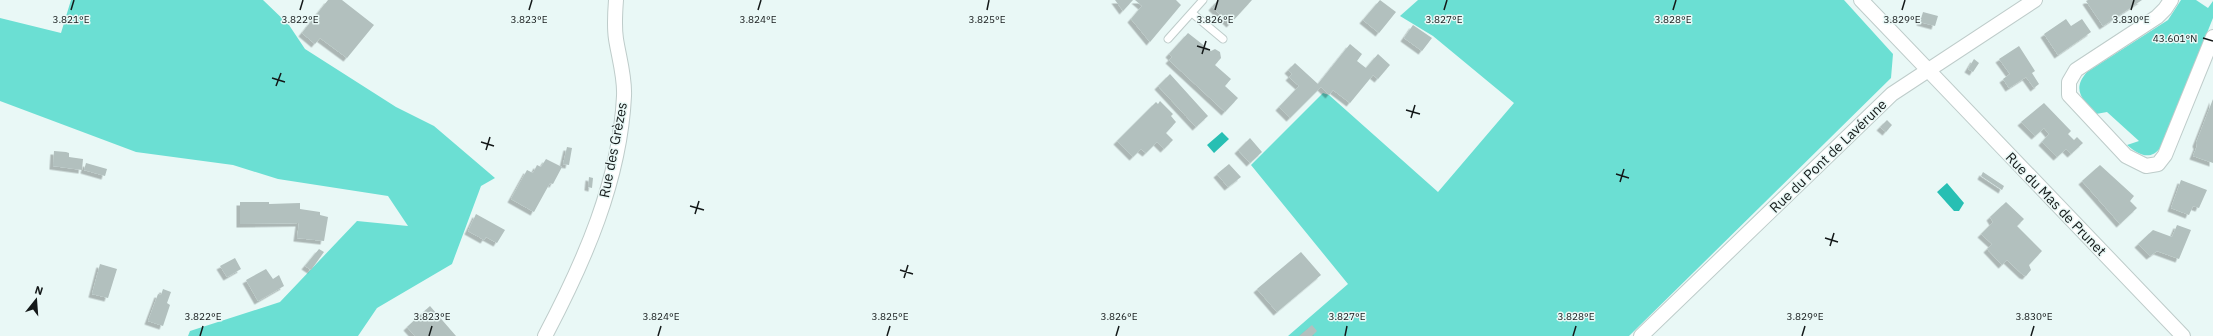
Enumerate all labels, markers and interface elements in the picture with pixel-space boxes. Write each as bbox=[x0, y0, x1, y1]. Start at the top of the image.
text: 3.821°E bbox=[52, 13, 90, 26]
text: 3.822°E bbox=[281, 13, 319, 26]
text: 3.823°E bbox=[510, 13, 548, 26]
text: 3.824°E bbox=[739, 13, 777, 26]
text: 3.825°E bbox=[968, 13, 1006, 26]
text: 3.826°E bbox=[1196, 13, 1234, 26]
text: 3.827°E bbox=[1425, 13, 1463, 26]
text: 3.828°E bbox=[1654, 13, 1692, 26]
text: 3.829°E bbox=[1883, 13, 1921, 26]
text: 3.830°E bbox=[2112, 13, 2150, 26]
text: 43.601°N bbox=[2153, 32, 2197, 45]
street label: Rue du Pont de Lavérune bbox=[1766, 95, 1891, 217]
street label: Rue des Grèzes bbox=[595, 100, 631, 199]
street label: Rue du Mas de Prunet bbox=[2002, 148, 2110, 260]
north arrow bbox=[16, 280, 56, 320]
text: N bbox=[33, 283, 45, 298]
text: 3.822°E bbox=[184, 310, 222, 323]
text: 3.823°E bbox=[413, 310, 451, 323]
text: 3.824°E bbox=[642, 310, 680, 323]
text: 3.825°E bbox=[871, 310, 909, 323]
text: 3.826°E bbox=[1100, 310, 1138, 323]
text: 3.827°E bbox=[1328, 310, 1366, 323]
text: 3.828°E bbox=[1557, 310, 1595, 323]
text: 3.829°E bbox=[1786, 310, 1824, 323]
text: 3.830°E bbox=[2015, 310, 2053, 323]

